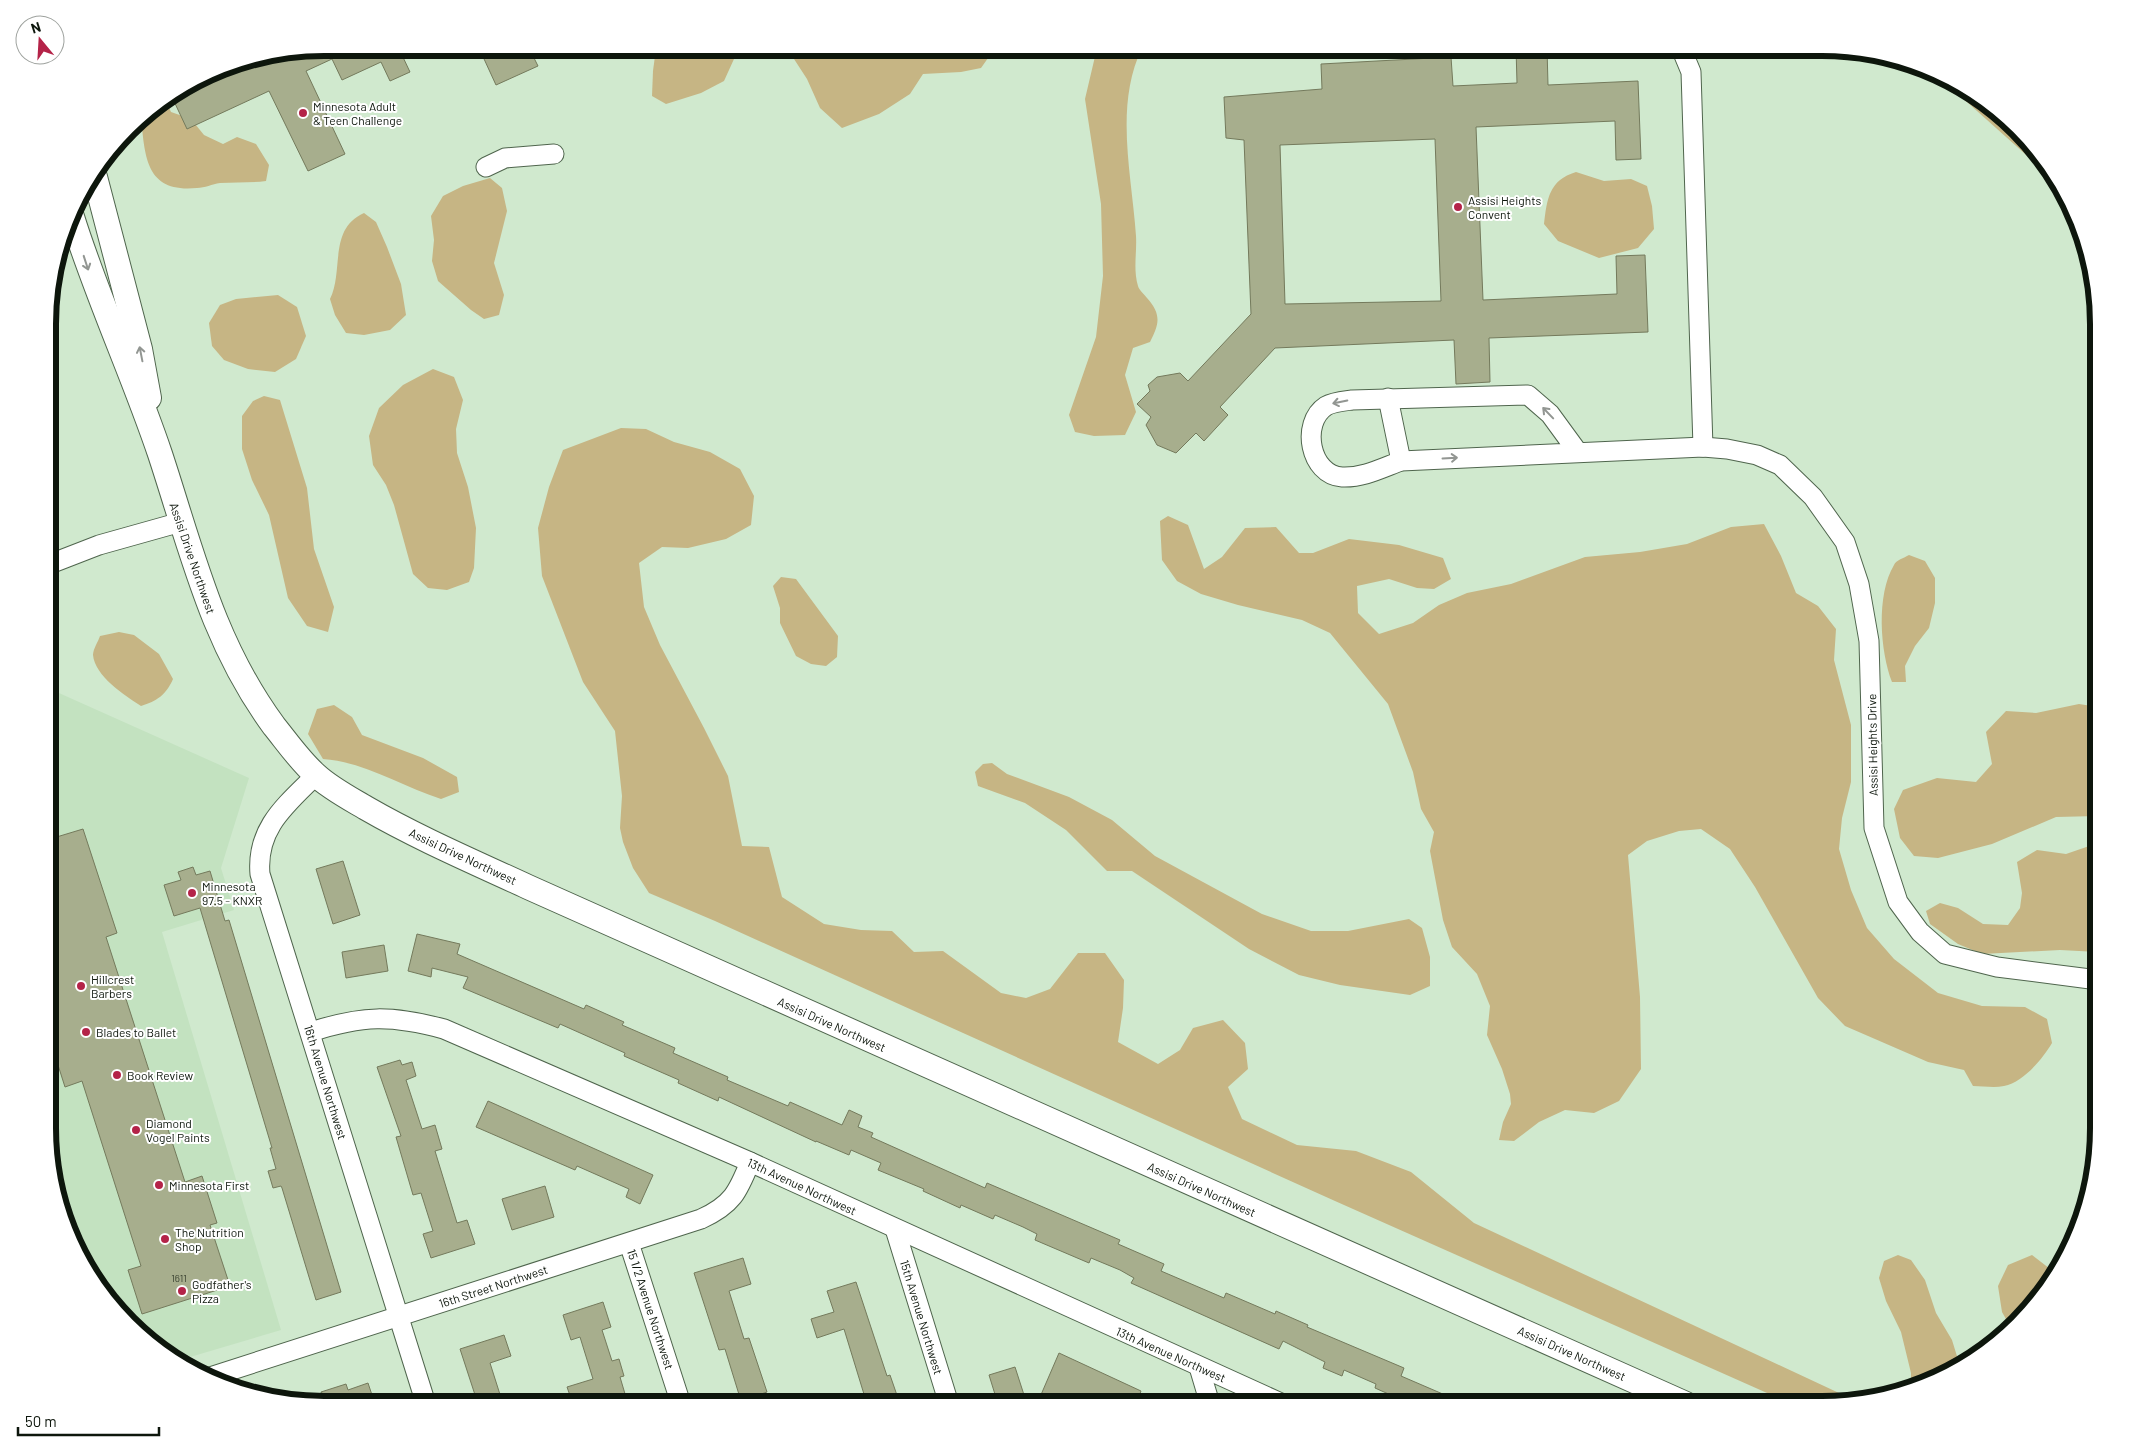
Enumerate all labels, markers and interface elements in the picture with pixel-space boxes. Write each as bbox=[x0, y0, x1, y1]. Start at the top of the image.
north arrow bbox=[15, 15, 65, 65]
text: N bbox=[29, 18, 43, 37]
place label: Minnesota Adult & Teen Challenge bbox=[313, 99, 402, 127]
marker: Minnesota Adult & Teen Challenge bbox=[297, 107, 309, 119]
place label: Assisi Heights Convent bbox=[1468, 193, 1542, 221]
marker: Assisi Heights Convent bbox=[1452, 201, 1464, 213]
one-way arrow bbox=[82, 255, 92, 271]
one-way arrow bbox=[136, 346, 146, 362]
one-way arrow bbox=[1332, 398, 1348, 408]
one-way arrow bbox=[1542, 407, 1554, 419]
one-way arrow bbox=[1442, 453, 1458, 462]
street label: Assisi Drive Northwest bbox=[167, 500, 219, 616]
street label: Assisi Heights Drive bbox=[1864, 694, 1880, 796]
street label: Assisi Drive Northwest bbox=[407, 825, 519, 887]
place label: Minnesota 97.5 - KNXR bbox=[202, 879, 262, 907]
marker: Minnesota 97.5 - KNXR bbox=[186, 887, 198, 899]
place label: Hillcrest Barbers bbox=[91, 972, 134, 1000]
marker: Hillcrest Barbers bbox=[75, 980, 87, 992]
street label: Assisi Drive Northwest bbox=[776, 994, 888, 1054]
street label: 16th Avenue Northwest bbox=[302, 1023, 350, 1141]
place label: Blades to Ballet bbox=[96, 1025, 176, 1039]
marker: Blades to Ballet bbox=[80, 1026, 92, 1038]
place label: Book Review bbox=[127, 1068, 194, 1082]
marker: Book Review bbox=[111, 1069, 123, 1081]
place label: Diamond Vogel Paints bbox=[146, 1116, 210, 1144]
marker: Diamond Vogel Paints bbox=[130, 1124, 142, 1136]
street label: 13th Avenue Northwest bbox=[745, 1155, 859, 1217]
street label: Assisi Drive Northwest bbox=[1146, 1159, 1258, 1219]
place label: Minnesota First bbox=[169, 1178, 249, 1192]
marker: Minnesota First bbox=[153, 1179, 165, 1191]
place label: The Nutrition Shop bbox=[175, 1225, 244, 1253]
marker: The Nutrition Shop bbox=[159, 1233, 171, 1245]
street label: 15 1/2 Avenue Northwest bbox=[625, 1247, 677, 1371]
street label: 15th Avenue Northwest bbox=[898, 1258, 946, 1376]
street label: 16th Street Northwest bbox=[437, 1262, 549, 1310]
house number: 1611 bbox=[171, 1272, 187, 1284]
place label: Godfather's Pizza bbox=[192, 1277, 252, 1305]
marker: Godfather's Pizza bbox=[176, 1285, 188, 1297]
street label: 13th Avenue Northwest bbox=[1114, 1323, 1228, 1385]
street label: Assisi Drive Northwest bbox=[1516, 1323, 1628, 1383]
scale bar bbox=[18, 1404, 159, 1436]
text: 50 m bbox=[25, 1412, 57, 1430]

